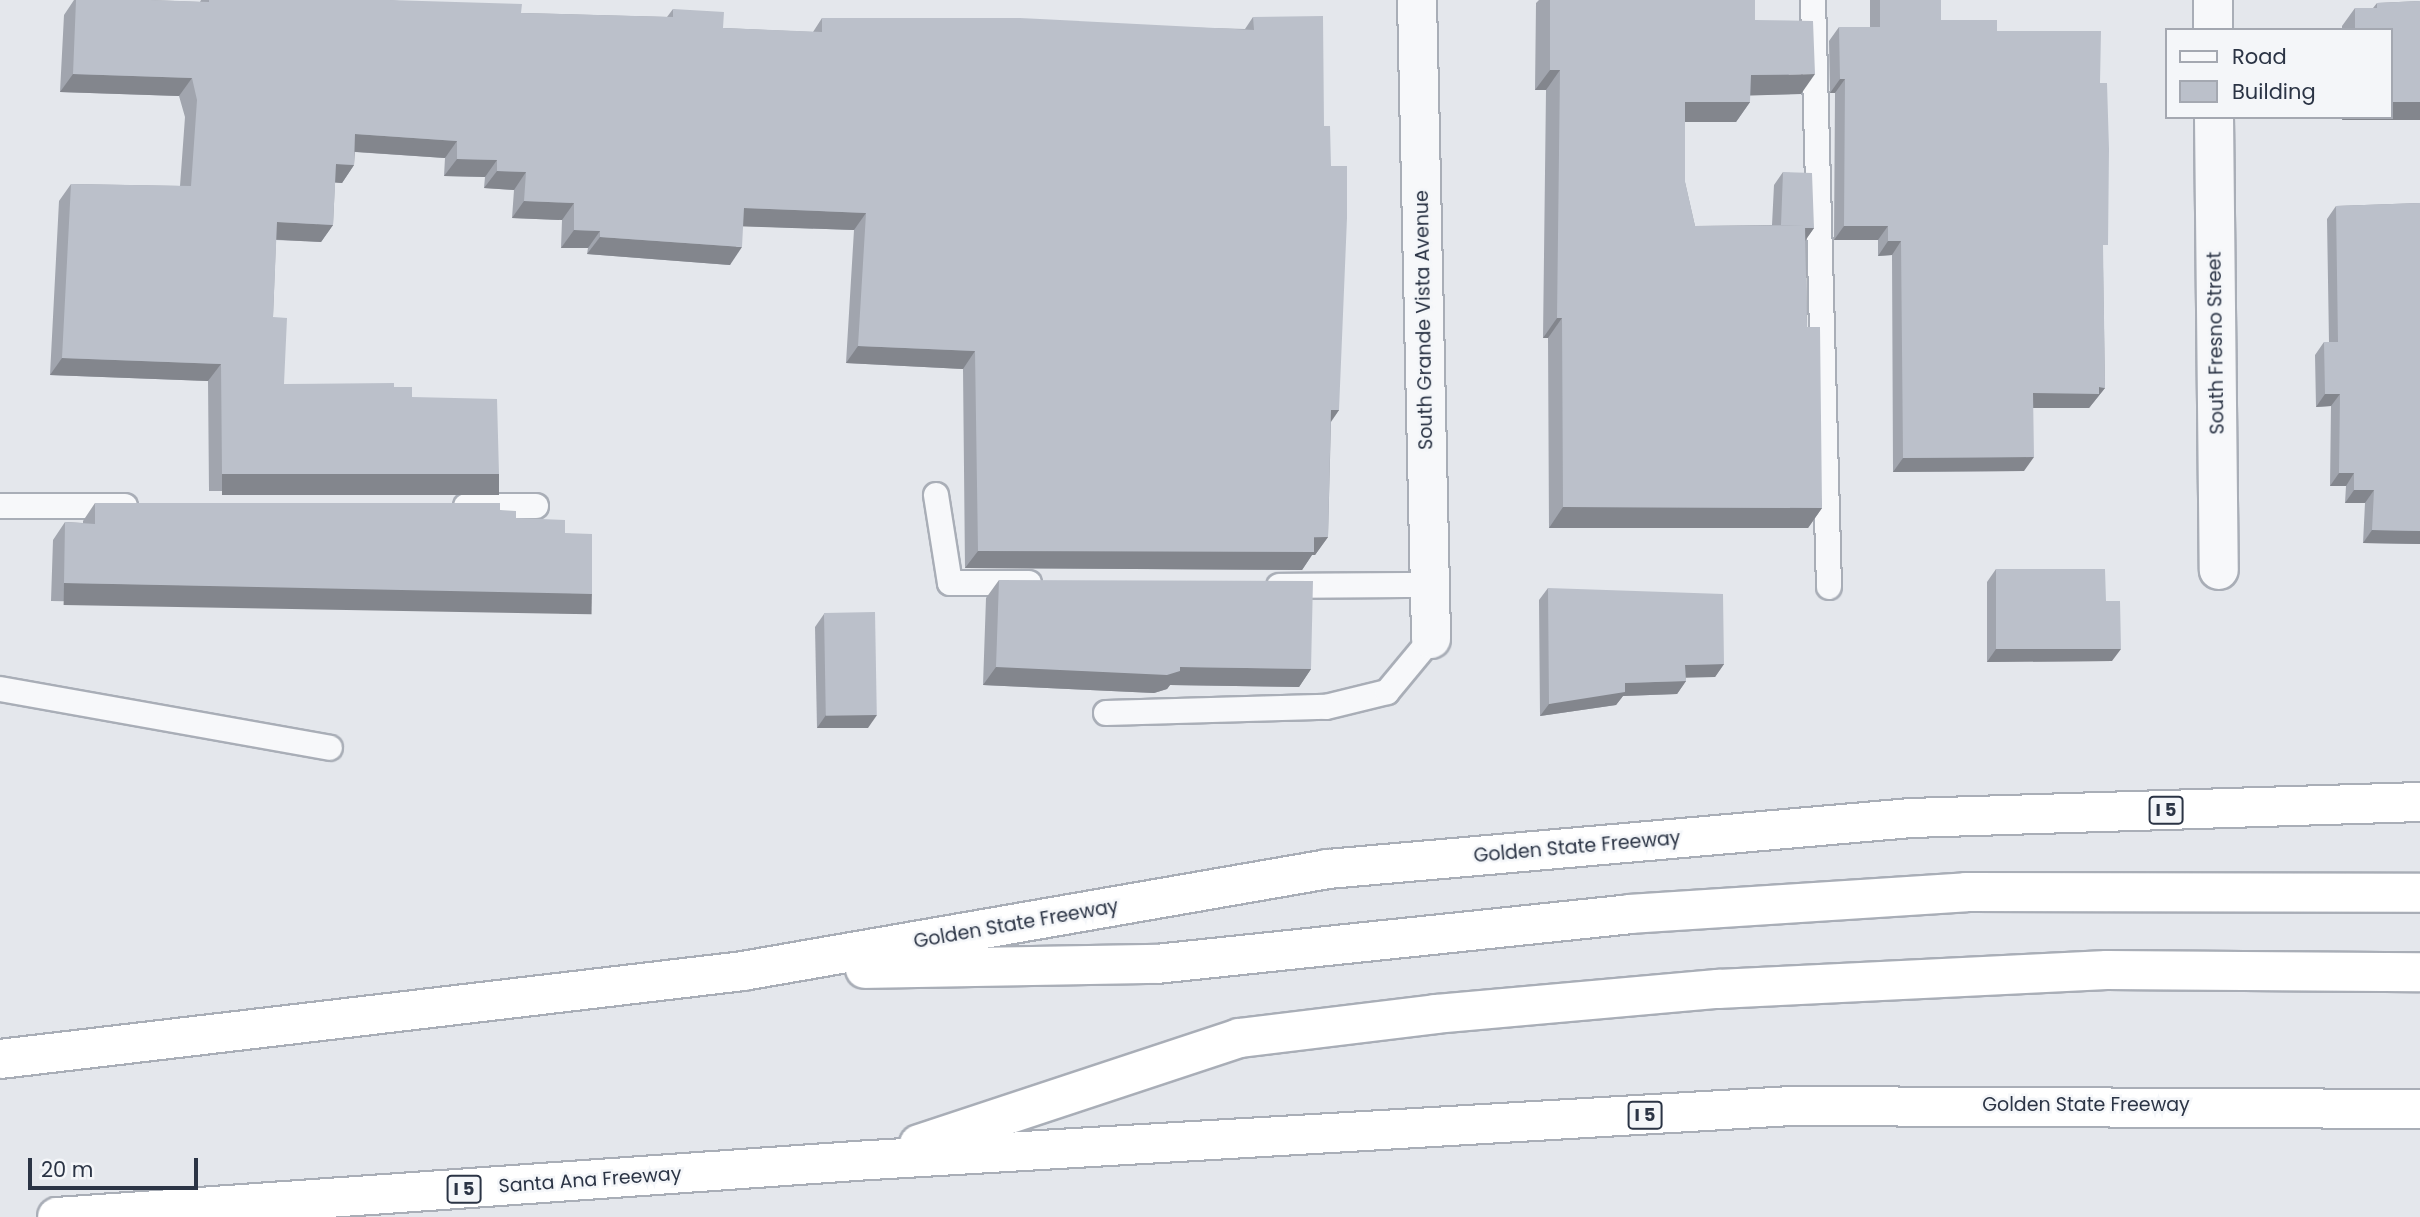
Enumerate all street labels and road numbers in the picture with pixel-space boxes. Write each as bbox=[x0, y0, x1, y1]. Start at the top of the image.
street label: South Grande Vista Avenue bbox=[1410, 190, 1438, 450]
street label: South Fresno Street bbox=[2203, 251, 2229, 435]
road number: I 5 bbox=[2148, 796, 2184, 824]
street label: Golden State Freeway bbox=[1473, 827, 1681, 867]
street label: Golden State Freeway bbox=[912, 895, 1120, 953]
street label: Golden State Freeway bbox=[1982, 1094, 2190, 1116]
road number: I 5 bbox=[1628, 1100, 1662, 1130]
street label: Santa Ana Freeway bbox=[498, 1162, 682, 1198]
road number: I 5 bbox=[447, 1174, 482, 1204]

